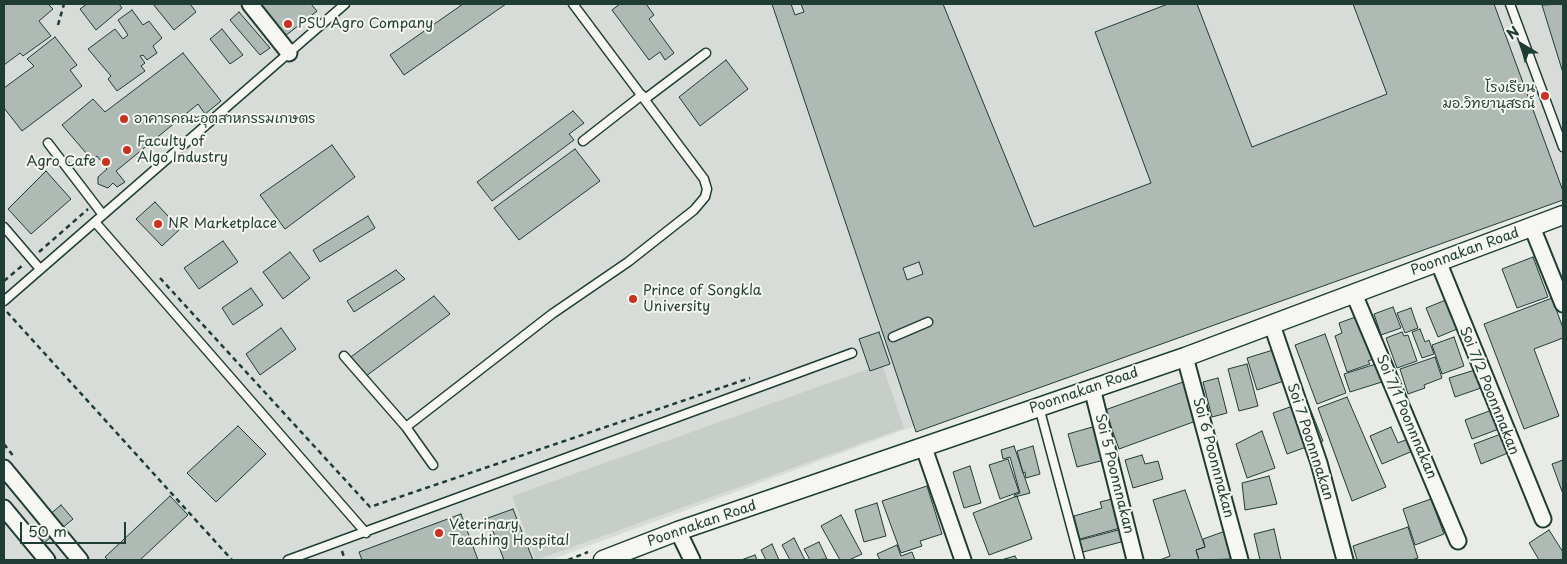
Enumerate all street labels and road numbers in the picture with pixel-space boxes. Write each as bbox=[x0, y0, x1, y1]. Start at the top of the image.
street label: Poonnakan Road bbox=[1408, 225, 1522, 279]
street label: Soi 7/2 Poonnnakan bbox=[1456, 325, 1522, 457]
street label: Soi 7/1 Poonnnakan bbox=[1372, 353, 1440, 481]
street label: Poonnakan Road bbox=[1027, 364, 1141, 418]
street label: Soi 7 Poonnnakan bbox=[1283, 381, 1337, 503]
street label: Soi 6 Poonnnakan bbox=[1189, 396, 1237, 520]
street label: Soi 5 Poonnnakan bbox=[1091, 412, 1137, 536]
street label: Poonnakan Road bbox=[645, 497, 759, 551]

